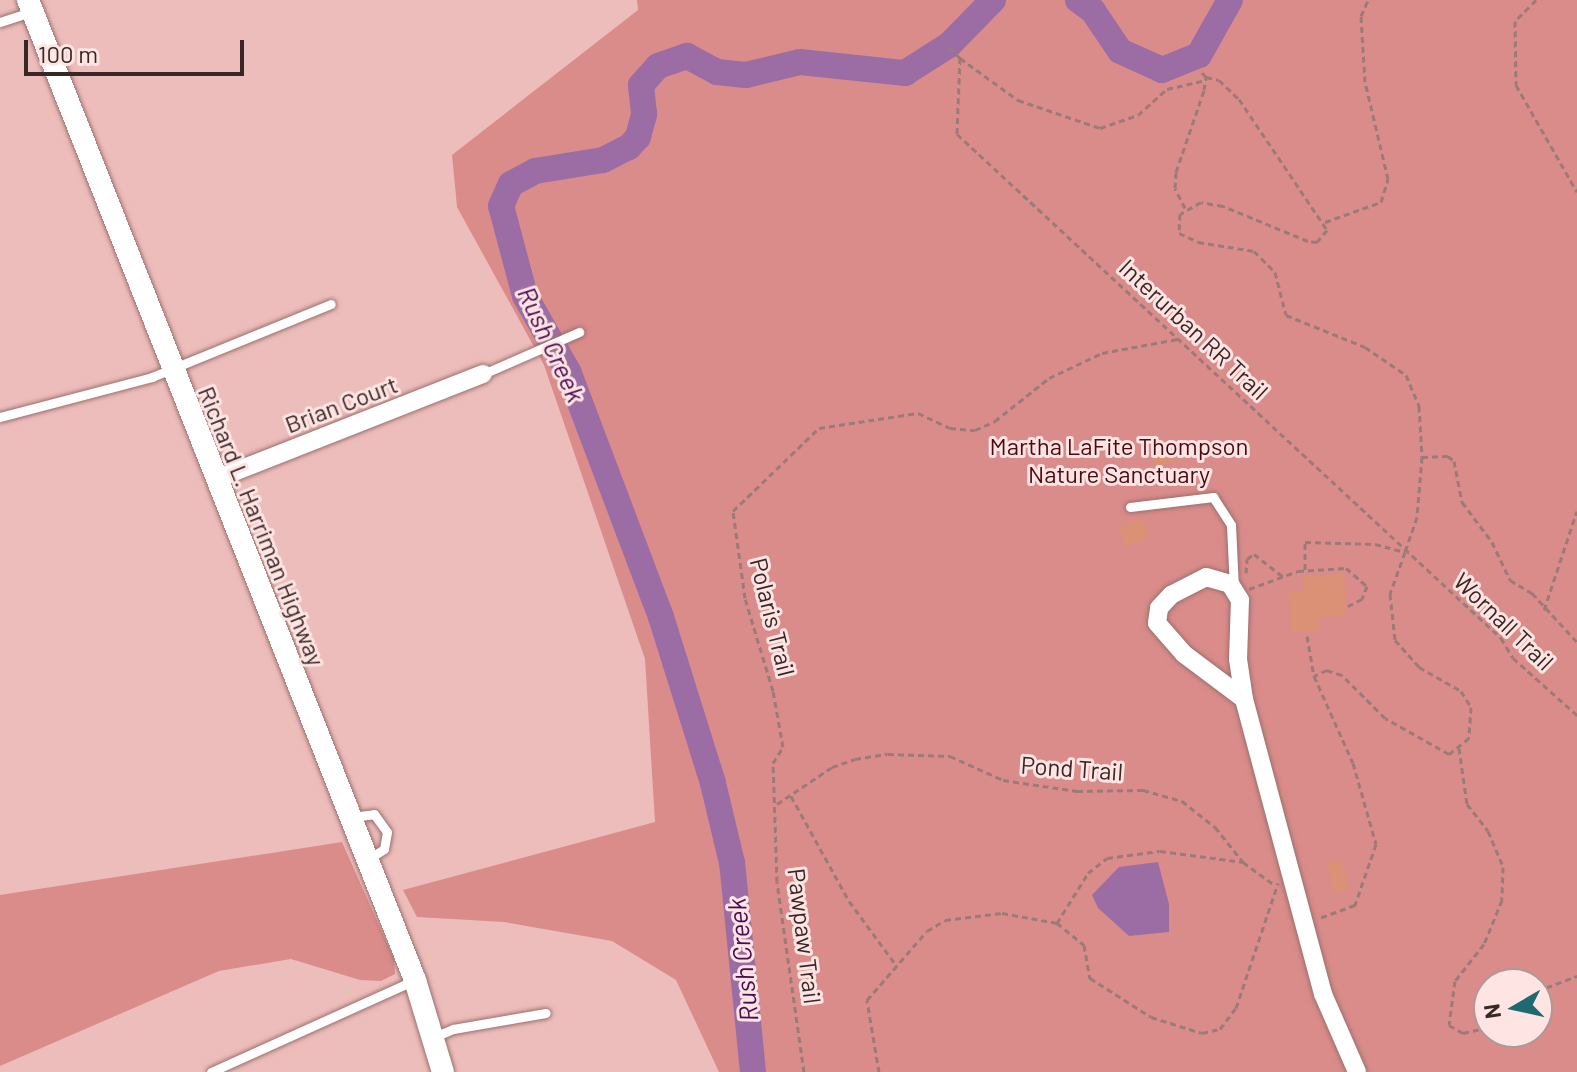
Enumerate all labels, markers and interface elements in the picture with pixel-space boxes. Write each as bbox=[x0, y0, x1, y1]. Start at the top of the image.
scale bar bbox=[28, 24, 248, 74]
text: 100 m bbox=[38, 39, 98, 68]
street label: Interurban RR Trail bbox=[1114, 253, 1274, 405]
water label: Rush Creek bbox=[512, 281, 592, 407]
street label: Brian Court bbox=[281, 369, 401, 439]
street label: Richard L. Harriman Highway bbox=[193, 382, 331, 670]
park label: Martha LaFite Thompson Nature Sanctuary bbox=[989, 432, 1249, 488]
street label: Polaris Trail bbox=[744, 555, 802, 679]
street label: Wornall Trail bbox=[1448, 566, 1560, 676]
street label: Pond Trail bbox=[1020, 750, 1124, 786]
street label: Pawpaw Trail bbox=[782, 867, 828, 1005]
water label: Rush Creek bbox=[720, 897, 764, 1023]
north arrow bbox=[1473, 968, 1553, 1048]
text: N bbox=[1477, 1002, 1505, 1021]

